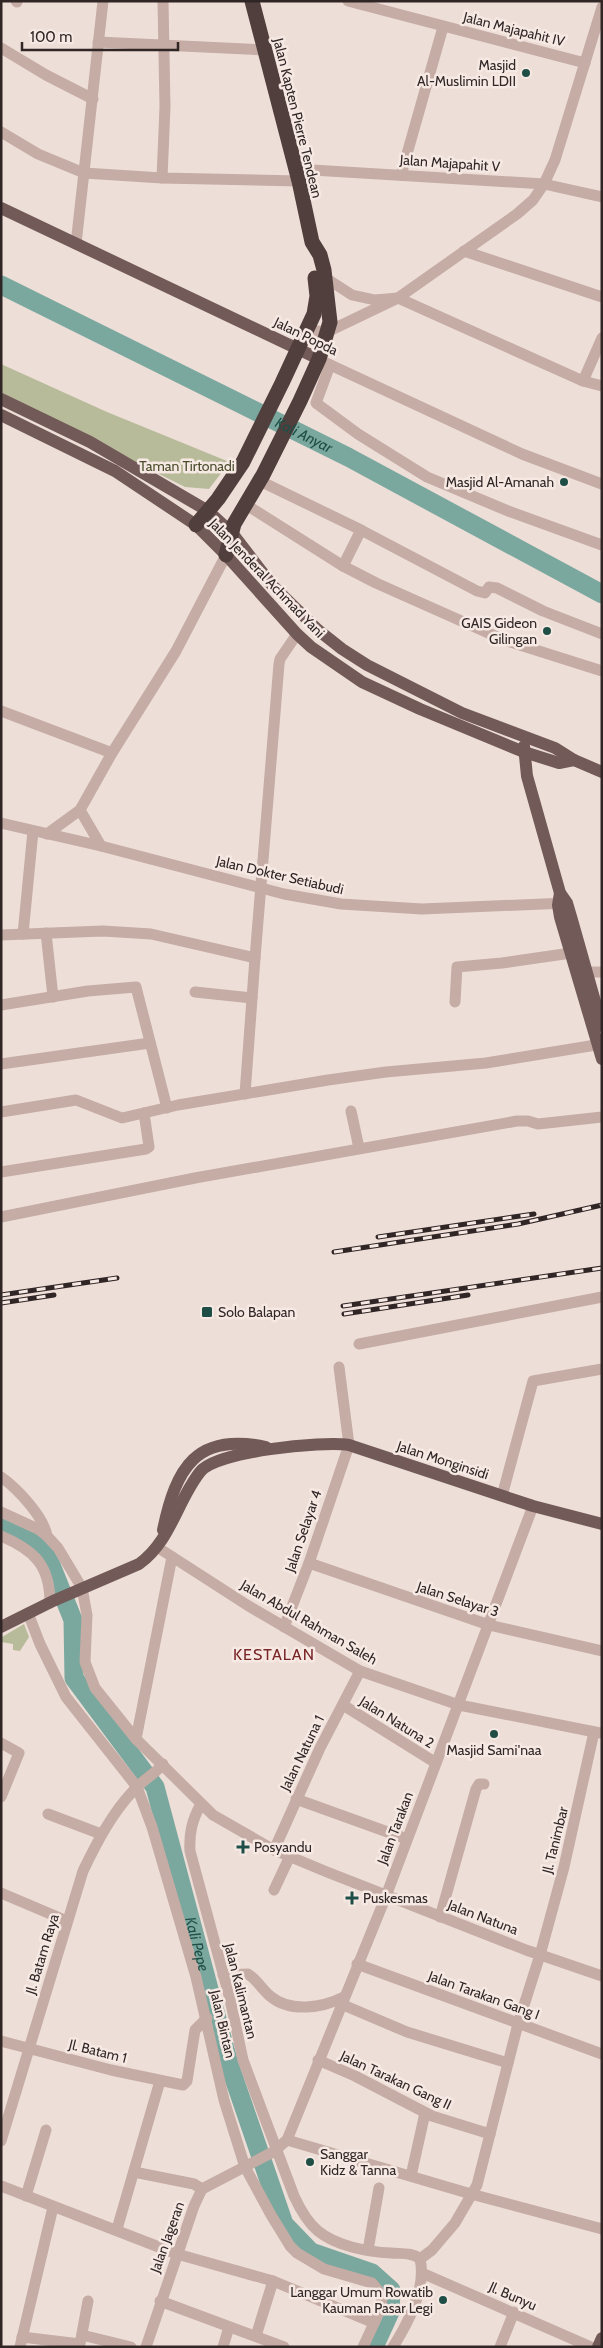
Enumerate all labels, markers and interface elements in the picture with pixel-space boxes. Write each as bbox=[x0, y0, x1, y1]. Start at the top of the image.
street label: Jalan Majapahit IV bbox=[460, 7, 567, 50]
scale bar bbox=[22, 20, 179, 52]
text: 100 m bbox=[30, 28, 72, 46]
street label: Jalan Kapten Pierre Tendean bbox=[269, 35, 327, 200]
place label: Masjid Al-Muslimin LDII bbox=[417, 56, 516, 90]
marker: Masjid Al-Muslimin LDII bbox=[520, 67, 532, 79]
street label: Jalan Majapahit V bbox=[398, 150, 501, 176]
street label: Jalan Popda bbox=[270, 312, 341, 359]
water label: Kali Anyar bbox=[272, 413, 337, 457]
park label: Taman Tirtonadi bbox=[139, 457, 235, 475]
place label: Masjid Al-Amanah bbox=[446, 473, 554, 491]
marker: Masjid Al-Amanah bbox=[558, 476, 570, 488]
street label: Jalan Jenderal Achmad Yani bbox=[205, 514, 329, 641]
place label: GAIS Gideon Gilingan bbox=[461, 614, 537, 648]
marker: GAIS Gideon Gilingan bbox=[541, 625, 553, 637]
street label: Jalan Dokter Setiabudi bbox=[214, 851, 345, 898]
place label: Solo Balapan bbox=[218, 1303, 296, 1321]
marker: Solo Balapan bbox=[200, 1305, 214, 1319]
street label: Jalan Monginsidi bbox=[394, 1436, 491, 1483]
street label: Jalan Selayar 4 bbox=[280, 1488, 325, 1575]
street label: Jalan Abdul Rahman Saleh bbox=[237, 1575, 380, 1668]
street label: Jalan Selayar 3 bbox=[414, 1577, 501, 1621]
district label: KESTALAN bbox=[233, 1645, 315, 1664]
street label: Jalan Natuna 2 bbox=[356, 1691, 438, 1752]
street label: Jalan Natuna 1 bbox=[276, 1712, 328, 1795]
marker: Masjid Sami'naa bbox=[488, 1728, 500, 1740]
place label: Masjid Sami'naa bbox=[447, 1741, 542, 1759]
street label: Jalan Tarakan bbox=[373, 1789, 417, 1868]
street label: Jl. Tanimbar bbox=[538, 1804, 572, 1876]
place label: Posyandu bbox=[254, 1838, 312, 1856]
marker: Posyandu bbox=[236, 1840, 250, 1854]
place label: Puskesmas bbox=[363, 1889, 428, 1907]
marker: Puskesmas bbox=[345, 1891, 359, 1905]
street label: Jalan Natuna bbox=[444, 1895, 521, 1939]
street label: Jl. Batam Raya bbox=[21, 1911, 63, 1997]
water label: Kali Pepe bbox=[181, 1915, 213, 1973]
street label: Jalan Kalimantan bbox=[220, 1940, 262, 2041]
street label: Jalan Tarakan Gang I bbox=[425, 1966, 542, 2023]
street label: Jalan Bintan bbox=[206, 1987, 240, 2060]
street label: Jl. Batam 1 bbox=[66, 2035, 129, 2067]
street label: Jalan Tarakan Gang II bbox=[337, 2046, 454, 2114]
place label: Sanggar Kidz & Tanna bbox=[320, 2145, 396, 2179]
marker: Sanggar Kidz & Tanna bbox=[304, 2156, 316, 2168]
street label: Jalan Jageran bbox=[145, 2199, 188, 2276]
street label: Jl. Bunyu bbox=[485, 2277, 540, 2314]
place label: Langgar Umum Rowatib Kauman Pasar Legi bbox=[290, 2283, 433, 2317]
marker: Langgar Umum Rowatib Kauman Pasar Legi bbox=[437, 2294, 449, 2306]

